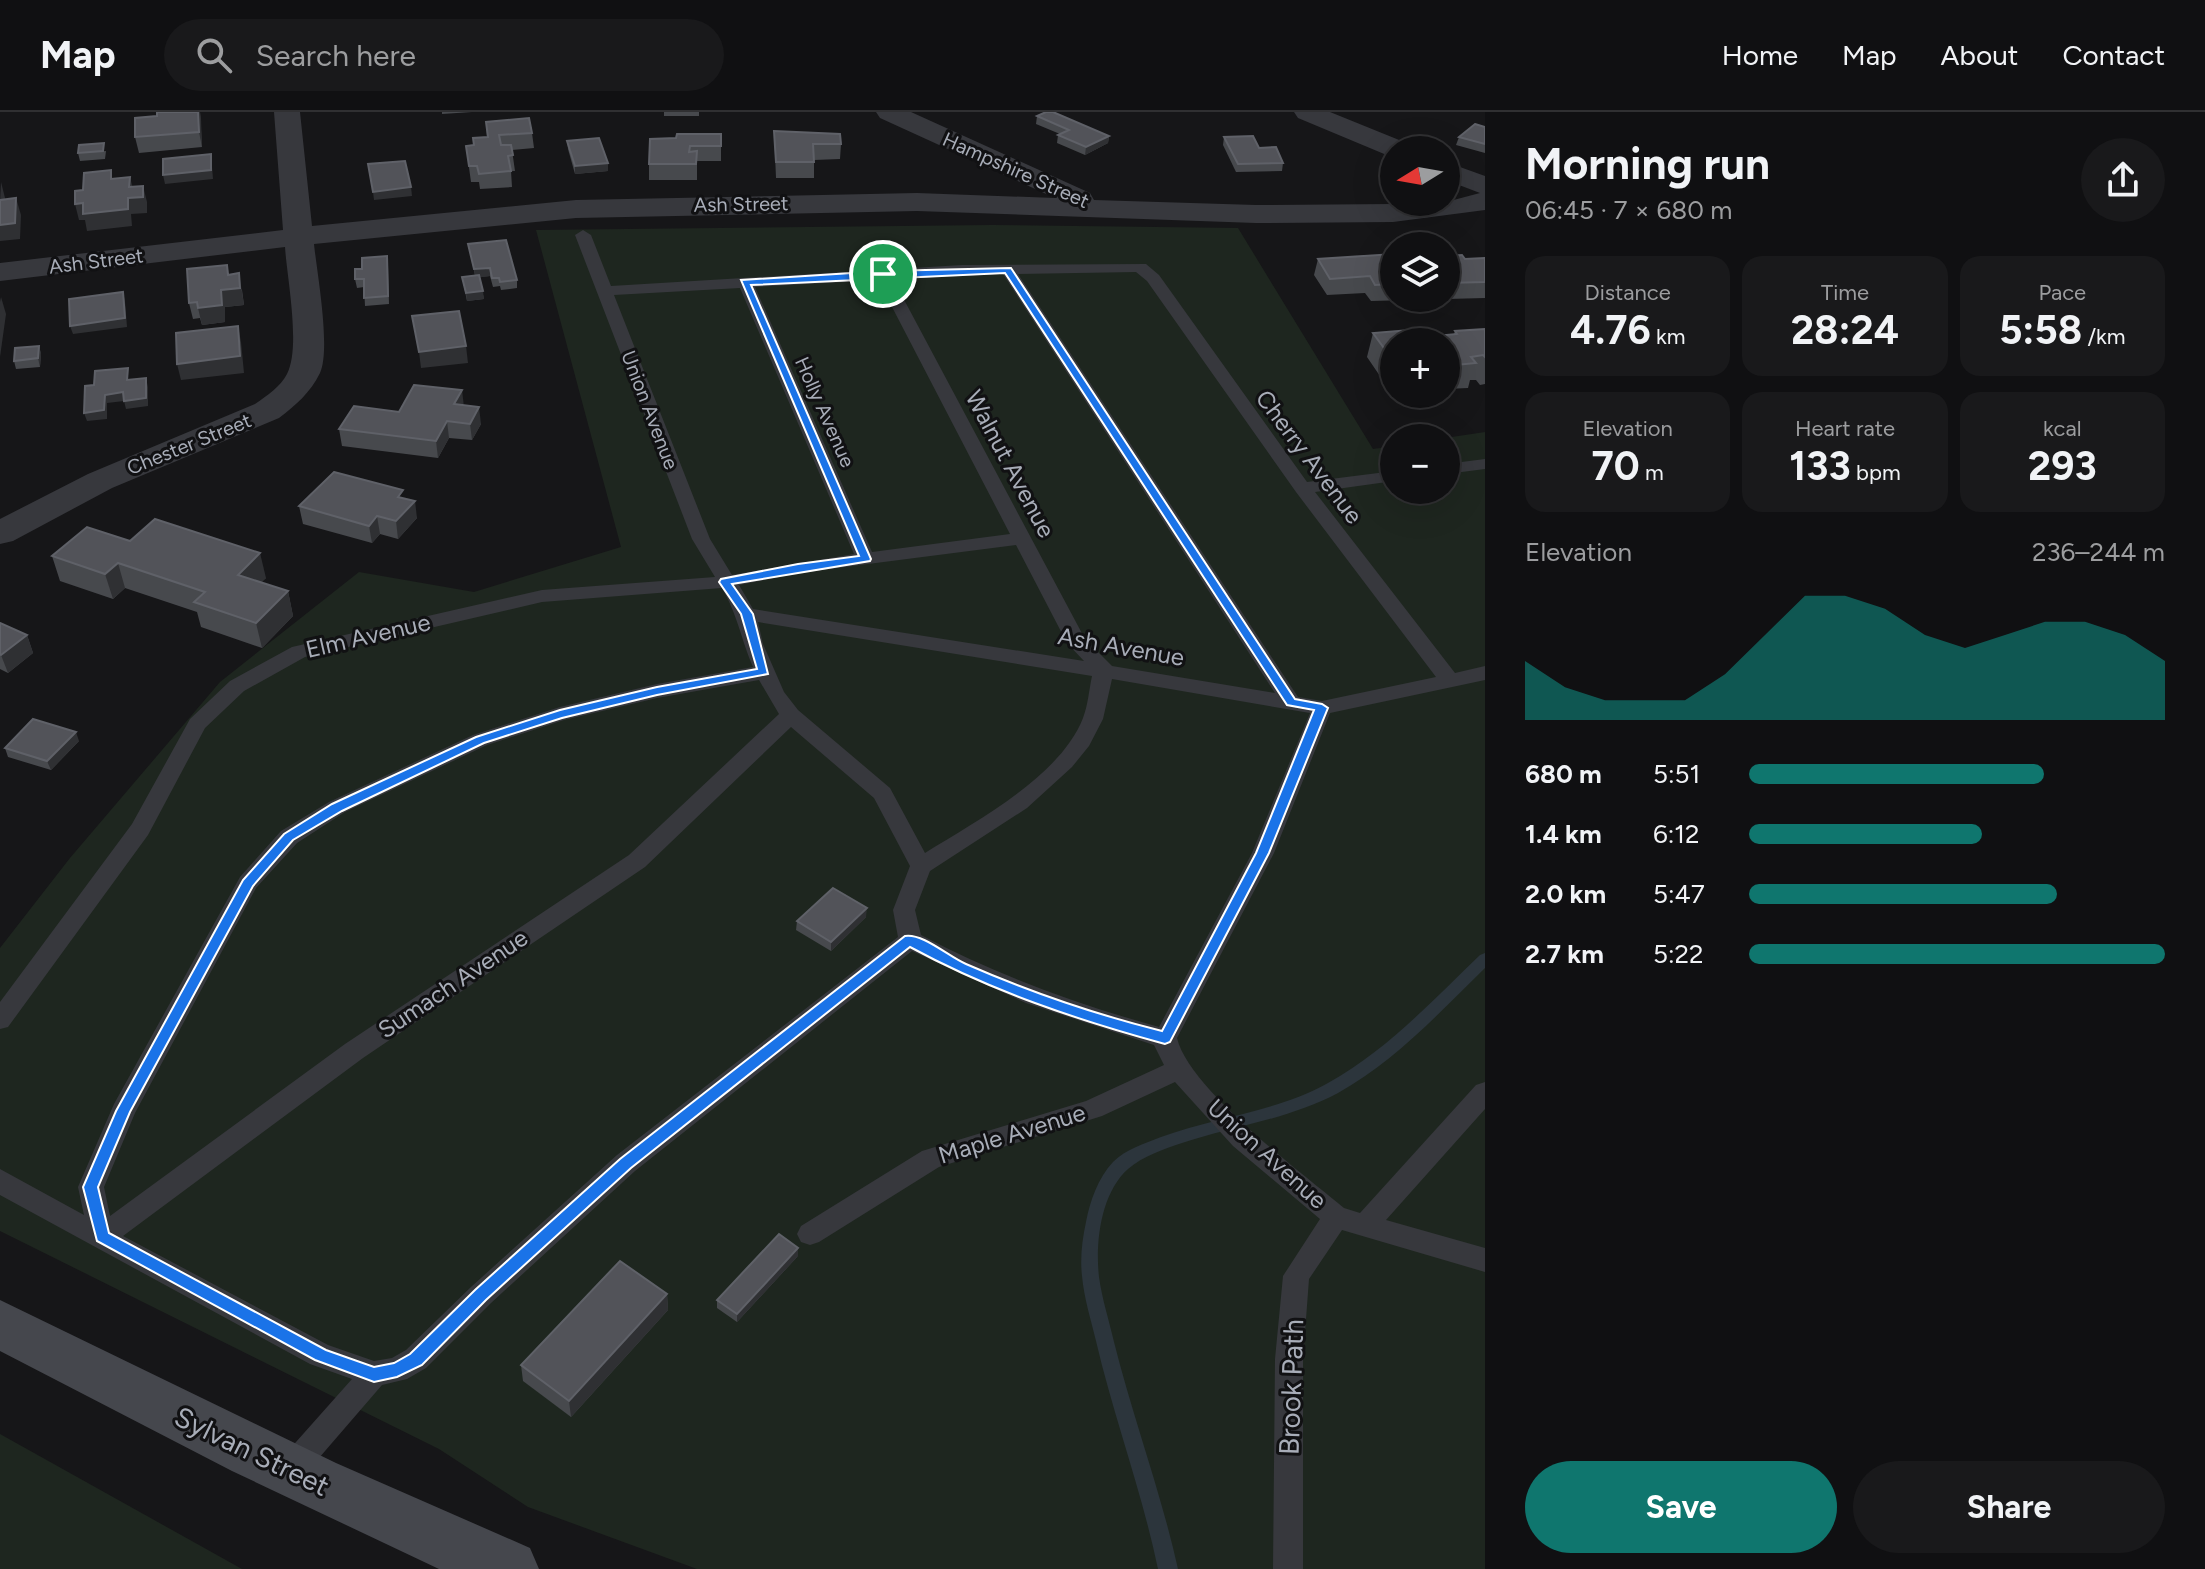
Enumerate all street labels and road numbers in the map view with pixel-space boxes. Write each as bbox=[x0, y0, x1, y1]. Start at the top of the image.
street label: Hampshire Street bbox=[939, 127, 1093, 213]
street label: Ash Street bbox=[693, 191, 789, 217]
street label: Ash Street bbox=[47, 243, 145, 279]
street label: Union Avenue bbox=[616, 347, 684, 473]
street label: Holly Avenue bbox=[790, 353, 860, 471]
street label: Cherry Avenue bbox=[1250, 384, 1369, 529]
street label: Walnut Avenue bbox=[959, 385, 1061, 542]
street label: Chester Street bbox=[123, 408, 255, 480]
street label: Elm Avenue bbox=[303, 607, 433, 664]
street label: Ash Avenue bbox=[1056, 621, 1187, 672]
street label: Sumach Avenue bbox=[372, 923, 533, 1044]
street label: Union Avenue bbox=[1202, 1093, 1333, 1215]
street label: Maple Avenue bbox=[935, 1097, 1089, 1170]
street label: Brook Path bbox=[1272, 1318, 1310, 1456]
street label: Sylvan Street bbox=[169, 1399, 335, 1503]

